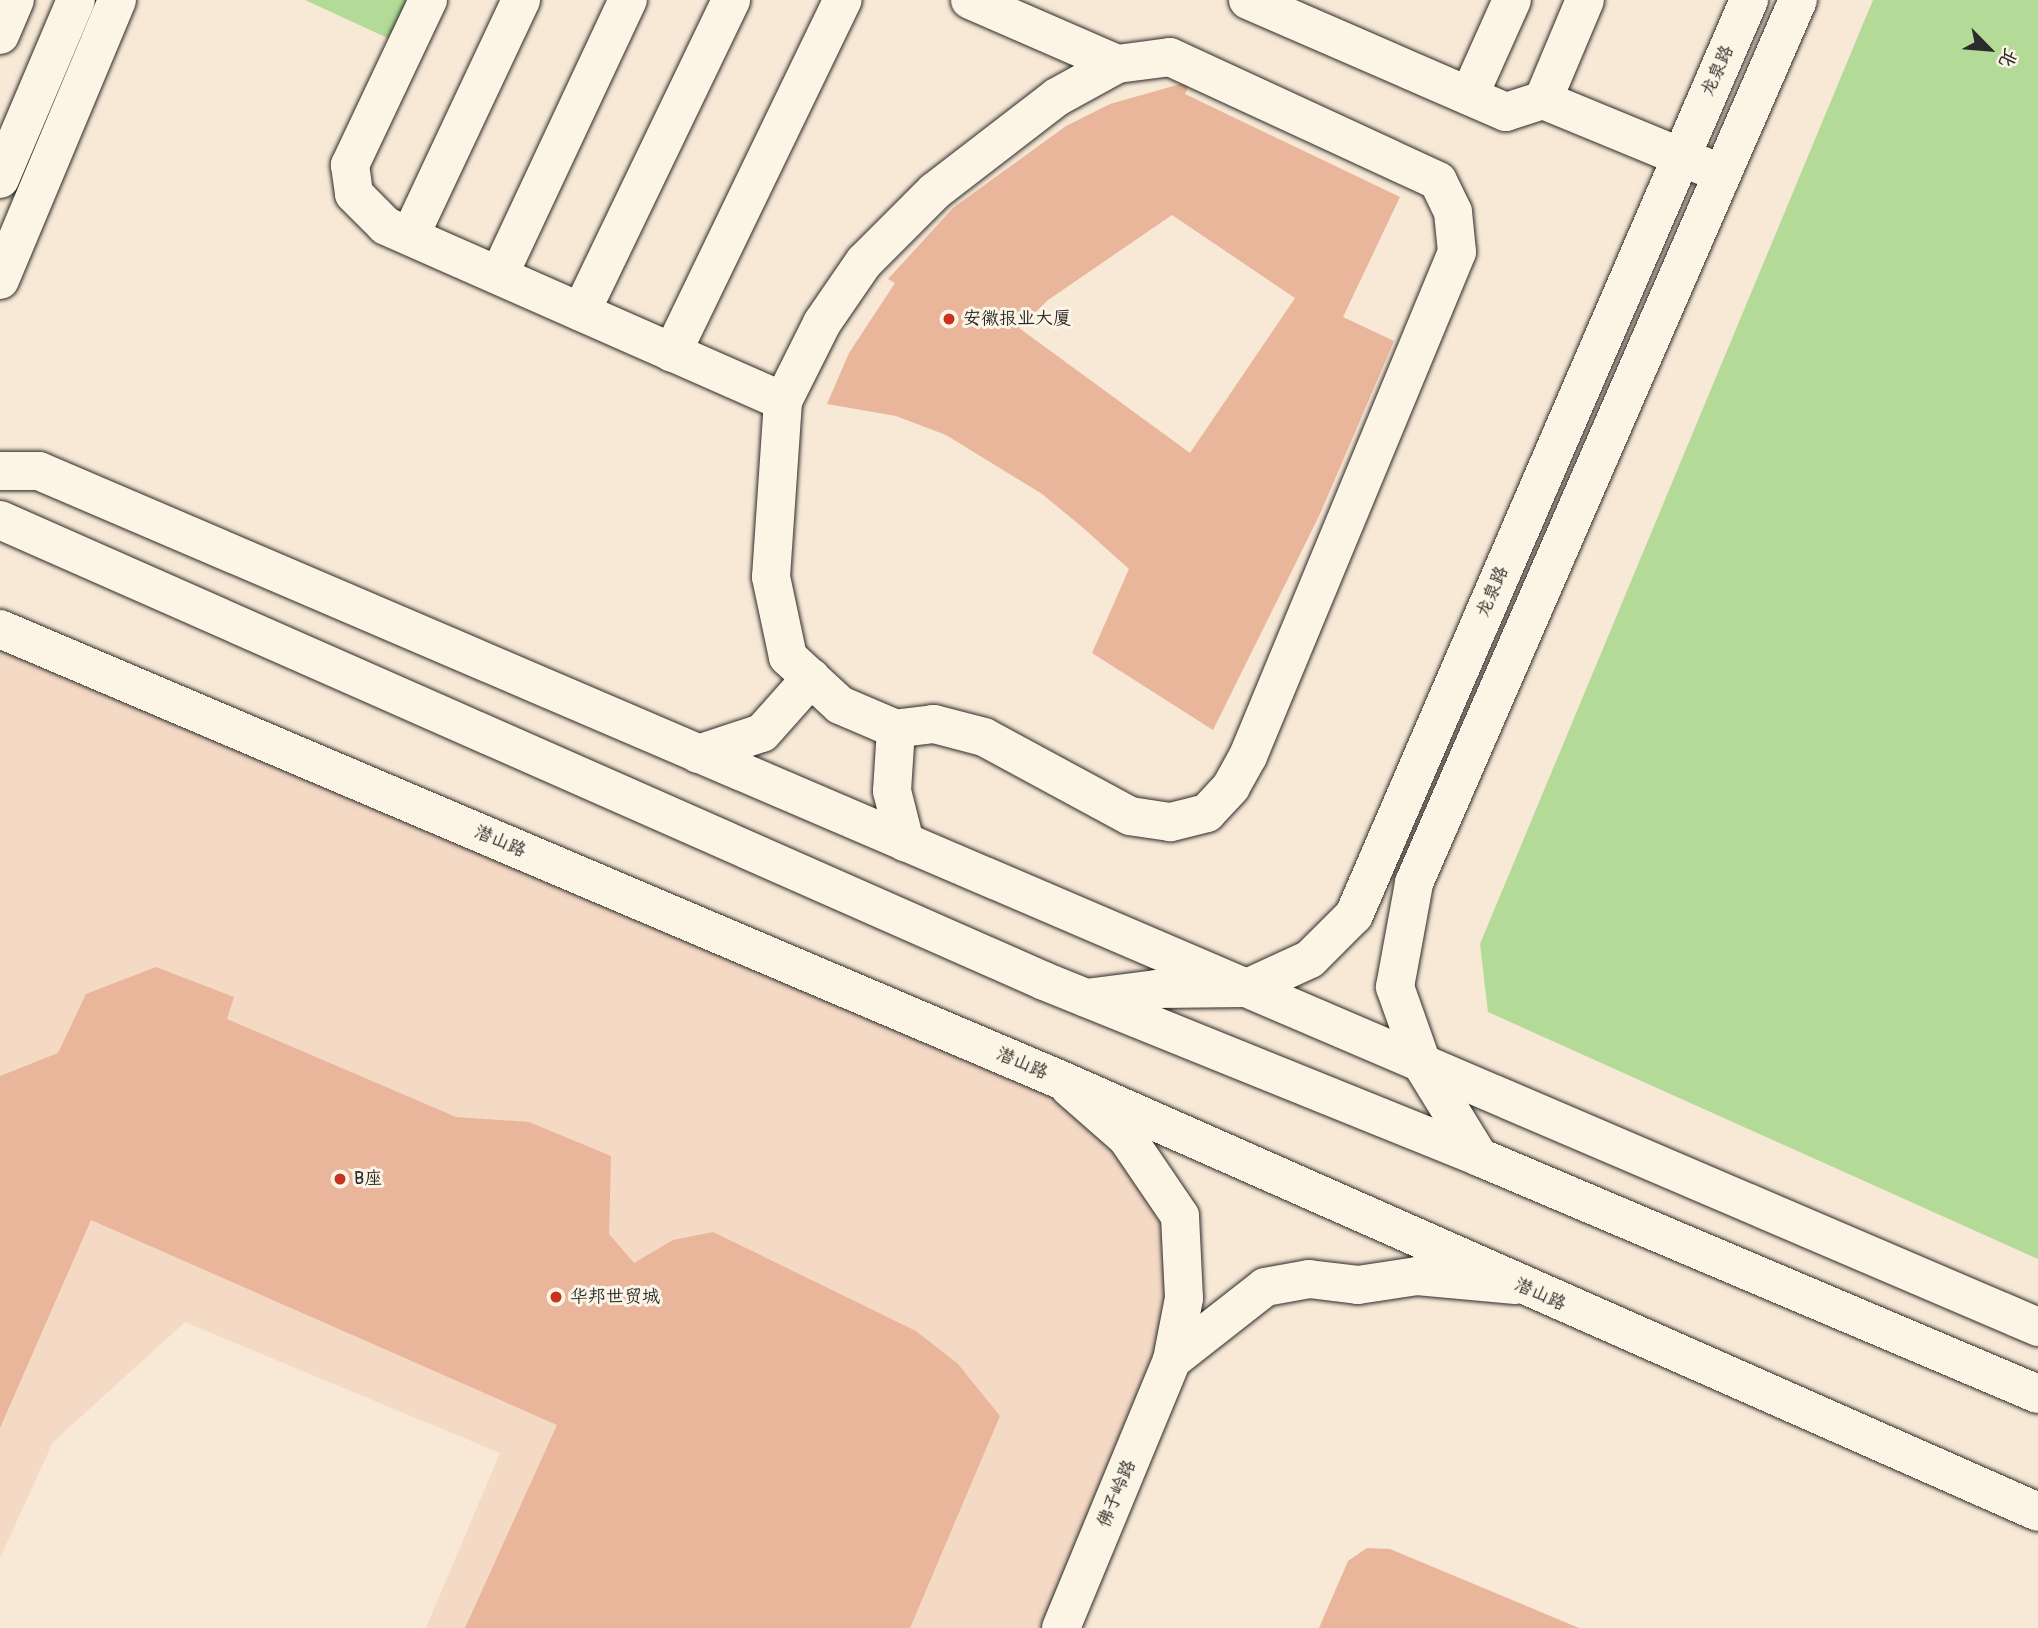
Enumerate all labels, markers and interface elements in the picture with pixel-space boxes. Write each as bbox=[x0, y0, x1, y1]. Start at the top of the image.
north arrow bbox=[1954, 14, 2024, 84]
street label: 龙泉路 bbox=[1697, 42, 1739, 100]
text: 北 bbox=[1993, 44, 2023, 72]
place label: 安徽报业大厦 bbox=[963, 308, 1071, 330]
marker: 安徽报业大厦 bbox=[941, 311, 957, 327]
street label: 龙泉路 bbox=[1473, 563, 1513, 621]
street label: 潜山路 bbox=[471, 822, 529, 862]
street label: 潜山路 bbox=[993, 1044, 1051, 1084]
place label: B座 bbox=[354, 1168, 382, 1190]
marker: B座 bbox=[332, 1171, 348, 1187]
street label: 潜山路 bbox=[1511, 1274, 1569, 1316]
place label: 华邦世贸城 bbox=[570, 1286, 660, 1308]
marker: 华邦世贸城 bbox=[548, 1289, 564, 1305]
street label: 佛子岭路 bbox=[1093, 1457, 1141, 1531]

